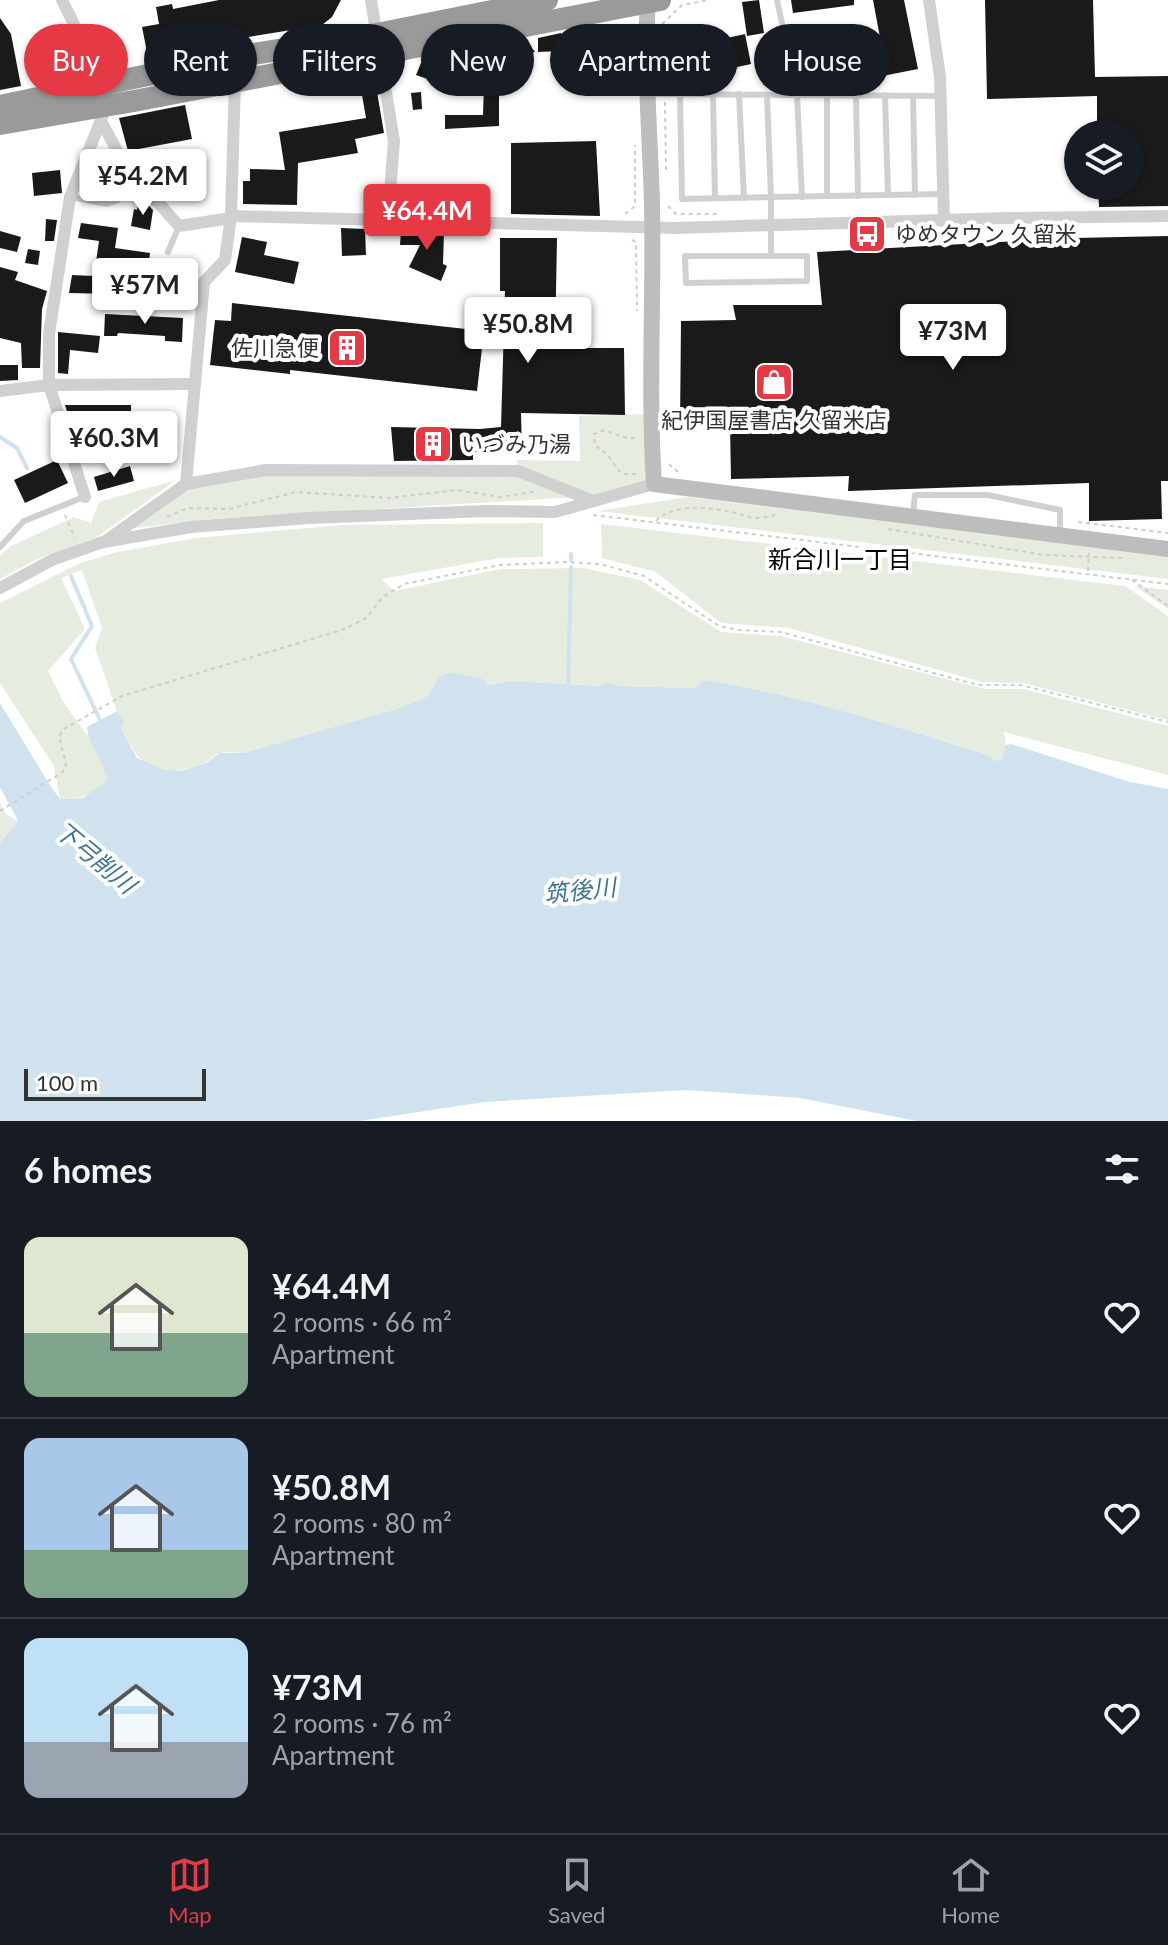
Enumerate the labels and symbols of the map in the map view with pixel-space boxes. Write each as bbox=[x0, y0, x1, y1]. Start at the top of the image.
pin: ¥54.2M bbox=[78, 149, 208, 217]
pin: ¥64.4M bbox=[362, 184, 492, 252]
bus stop icon: ゆめタウン 久留米 bbox=[846, 213, 888, 255]
place label: ゆめタウン 久留米 bbox=[895, 220, 1077, 247]
pin: ¥57M bbox=[98, 258, 192, 326]
pin: ¥50.8M bbox=[463, 297, 593, 365]
pin: ¥73M bbox=[906, 304, 1000, 372]
building icon: 佐川急便 bbox=[326, 327, 368, 369]
place label: 佐川急便 bbox=[231, 334, 319, 361]
shop icon: 紀伊国屋書店 久留米店 bbox=[753, 361, 795, 403]
place label: 紀伊国屋書店 久留米店 bbox=[661, 406, 887, 433]
pin: ¥60.3M bbox=[49, 411, 179, 479]
building icon: いづみ乃湯 bbox=[412, 423, 454, 465]
place label: いづみ乃湯 bbox=[461, 430, 571, 457]
district label: 新合川一丁目 bbox=[768, 544, 912, 573]
water label: 下弓削川 bbox=[50, 815, 144, 901]
water label: 筑後川 bbox=[543, 871, 620, 908]
scale bar bbox=[24, 1065, 206, 1101]

